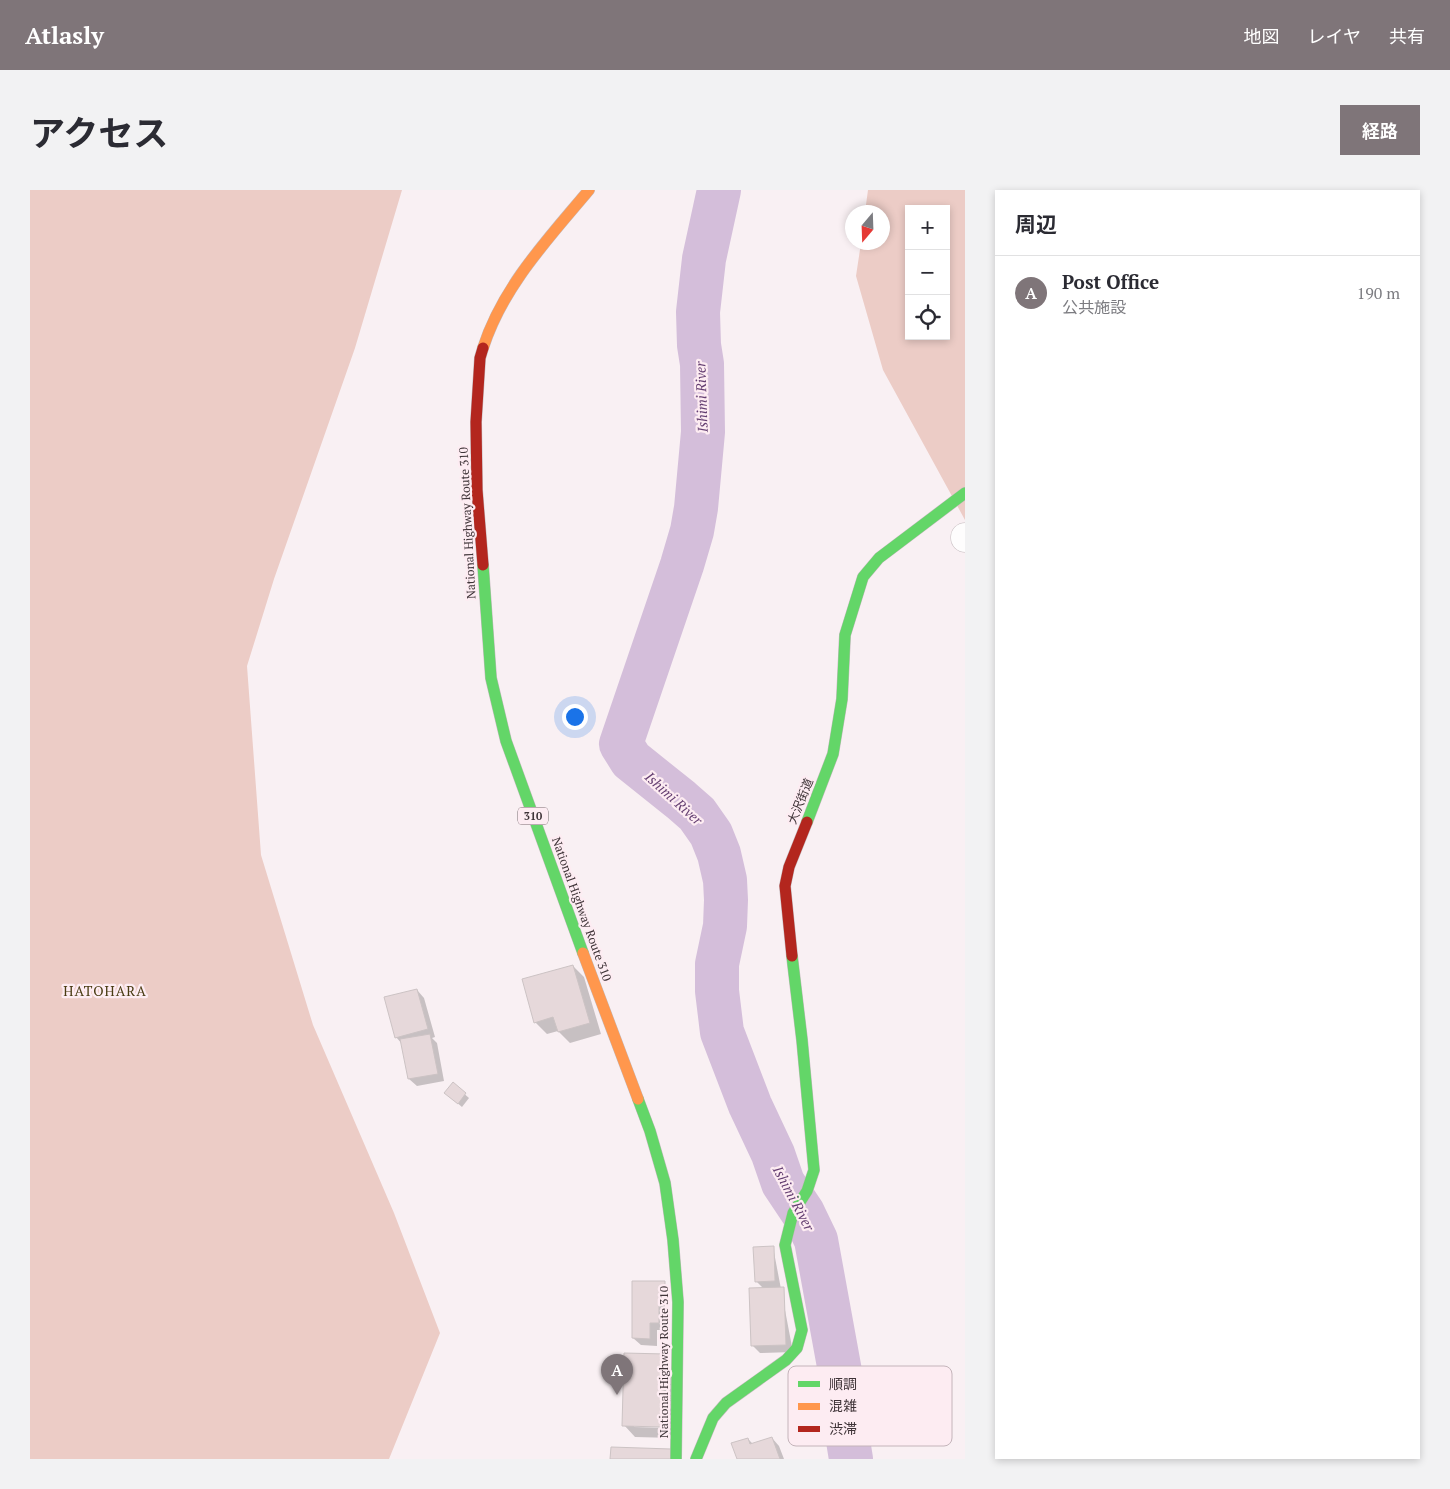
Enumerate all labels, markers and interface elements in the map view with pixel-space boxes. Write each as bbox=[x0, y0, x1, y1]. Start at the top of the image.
text: Atlasly bbox=[25, 19, 104, 51]
text: 地図 bbox=[1244, 24, 1280, 48]
text: レイヤ bbox=[1308, 24, 1361, 48]
text: 共有 bbox=[1389, 24, 1425, 48]
button: 経路 bbox=[1340, 105, 1420, 155]
text: アクセス bbox=[30, 110, 168, 156]
north arrow bbox=[845, 205, 890, 250]
map controls bbox=[905, 205, 950, 340]
button: + bbox=[905, 205, 950, 250]
text: 周辺 bbox=[1015, 210, 1057, 238]
button: − bbox=[905, 250, 950, 295]
text: Post Office bbox=[1062, 269, 1159, 294]
text: A bbox=[1025, 282, 1037, 304]
text: 190 m bbox=[1357, 282, 1400, 304]
button: locate bbox=[905, 295, 950, 340]
text: 公共施設 bbox=[1062, 296, 1126, 318]
water label: Ishimi River bbox=[690, 361, 712, 434]
street label: National Highway Route 310 bbox=[456, 447, 478, 599]
your location bbox=[562, 704, 588, 730]
water label: Ishimi River bbox=[640, 766, 707, 829]
street label: 大沢街道 bbox=[784, 776, 816, 826]
road number: 310 bbox=[518, 808, 548, 824]
street label: National Highway Route 310 bbox=[549, 835, 615, 983]
district label: HATOHARA bbox=[63, 981, 147, 1000]
water label: Ishimi River bbox=[768, 1161, 819, 1234]
street label: National Highway Route 310 bbox=[656, 1286, 671, 1438]
pin: A bbox=[601, 1354, 633, 1395]
legend bbox=[788, 1366, 952, 1446]
text: 順調 bbox=[829, 1374, 857, 1393]
text: 混雑 bbox=[829, 1396, 857, 1415]
text: 渋滞 bbox=[829, 1419, 857, 1438]

